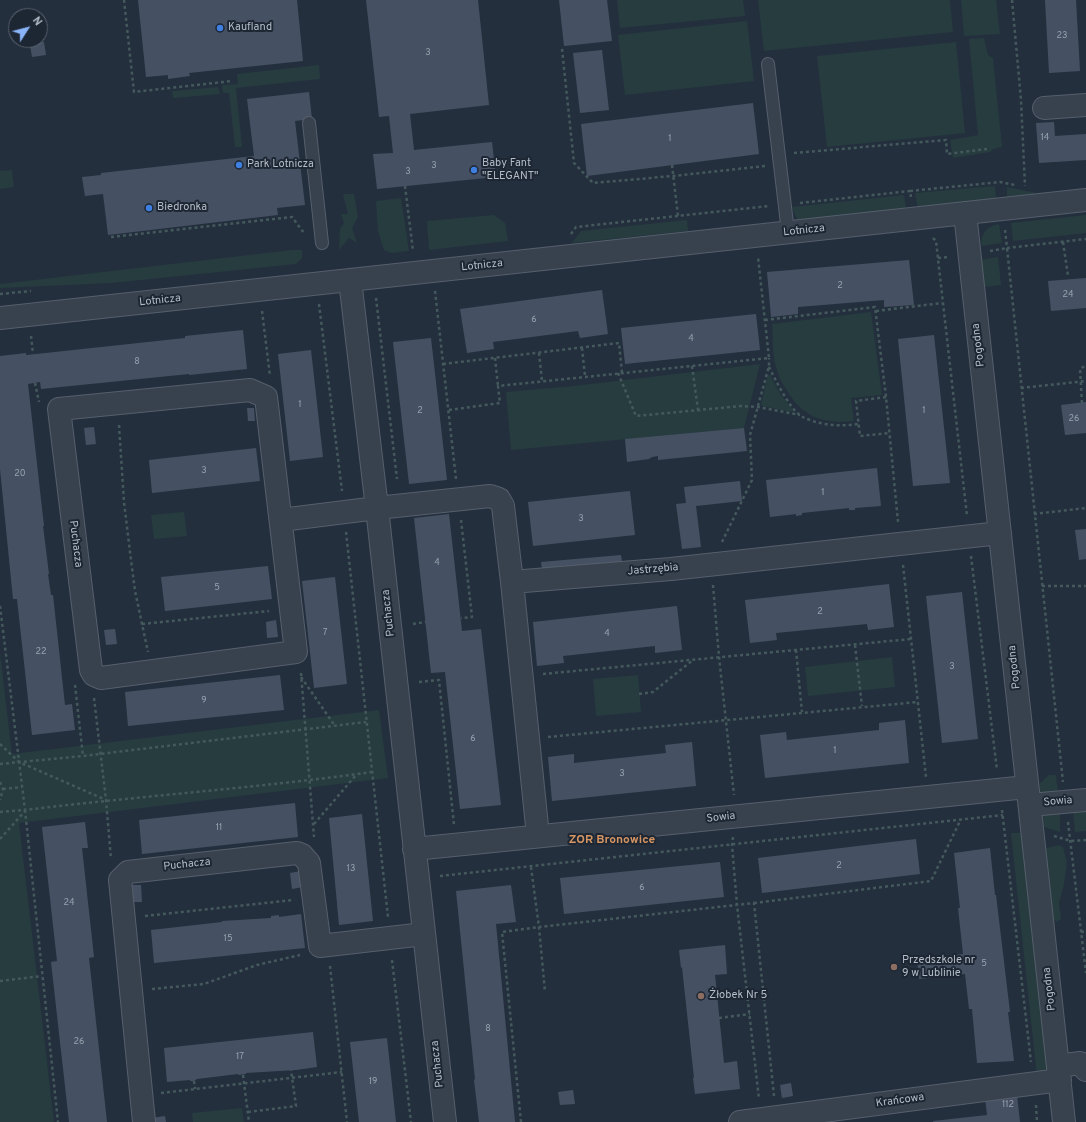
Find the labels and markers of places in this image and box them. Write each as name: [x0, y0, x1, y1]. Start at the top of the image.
place label: Kaufland: [228, 21, 272, 35]
marker: Kaufland: [215, 23, 225, 33]
place label: Baby Fant "ELEGANT": [482, 157, 539, 183]
place label: Park Lotnicza: [247, 158, 314, 172]
marker: Park Lotnicza: [234, 160, 244, 170]
marker: Baby Fant "ELEGANT": [469, 165, 479, 175]
place label: Biedronka: [157, 201, 207, 215]
marker: Biedronka: [144, 203, 154, 213]
place label: Przedszkole nr 9 w Lublinie: [902, 954, 975, 980]
marker: Przedszkole nr 9 w Lublinie: [889, 962, 899, 972]
place label: Żłobek Nr 5: [709, 989, 767, 1003]
marker: Żłobek Nr 5: [696, 991, 706, 1001]

